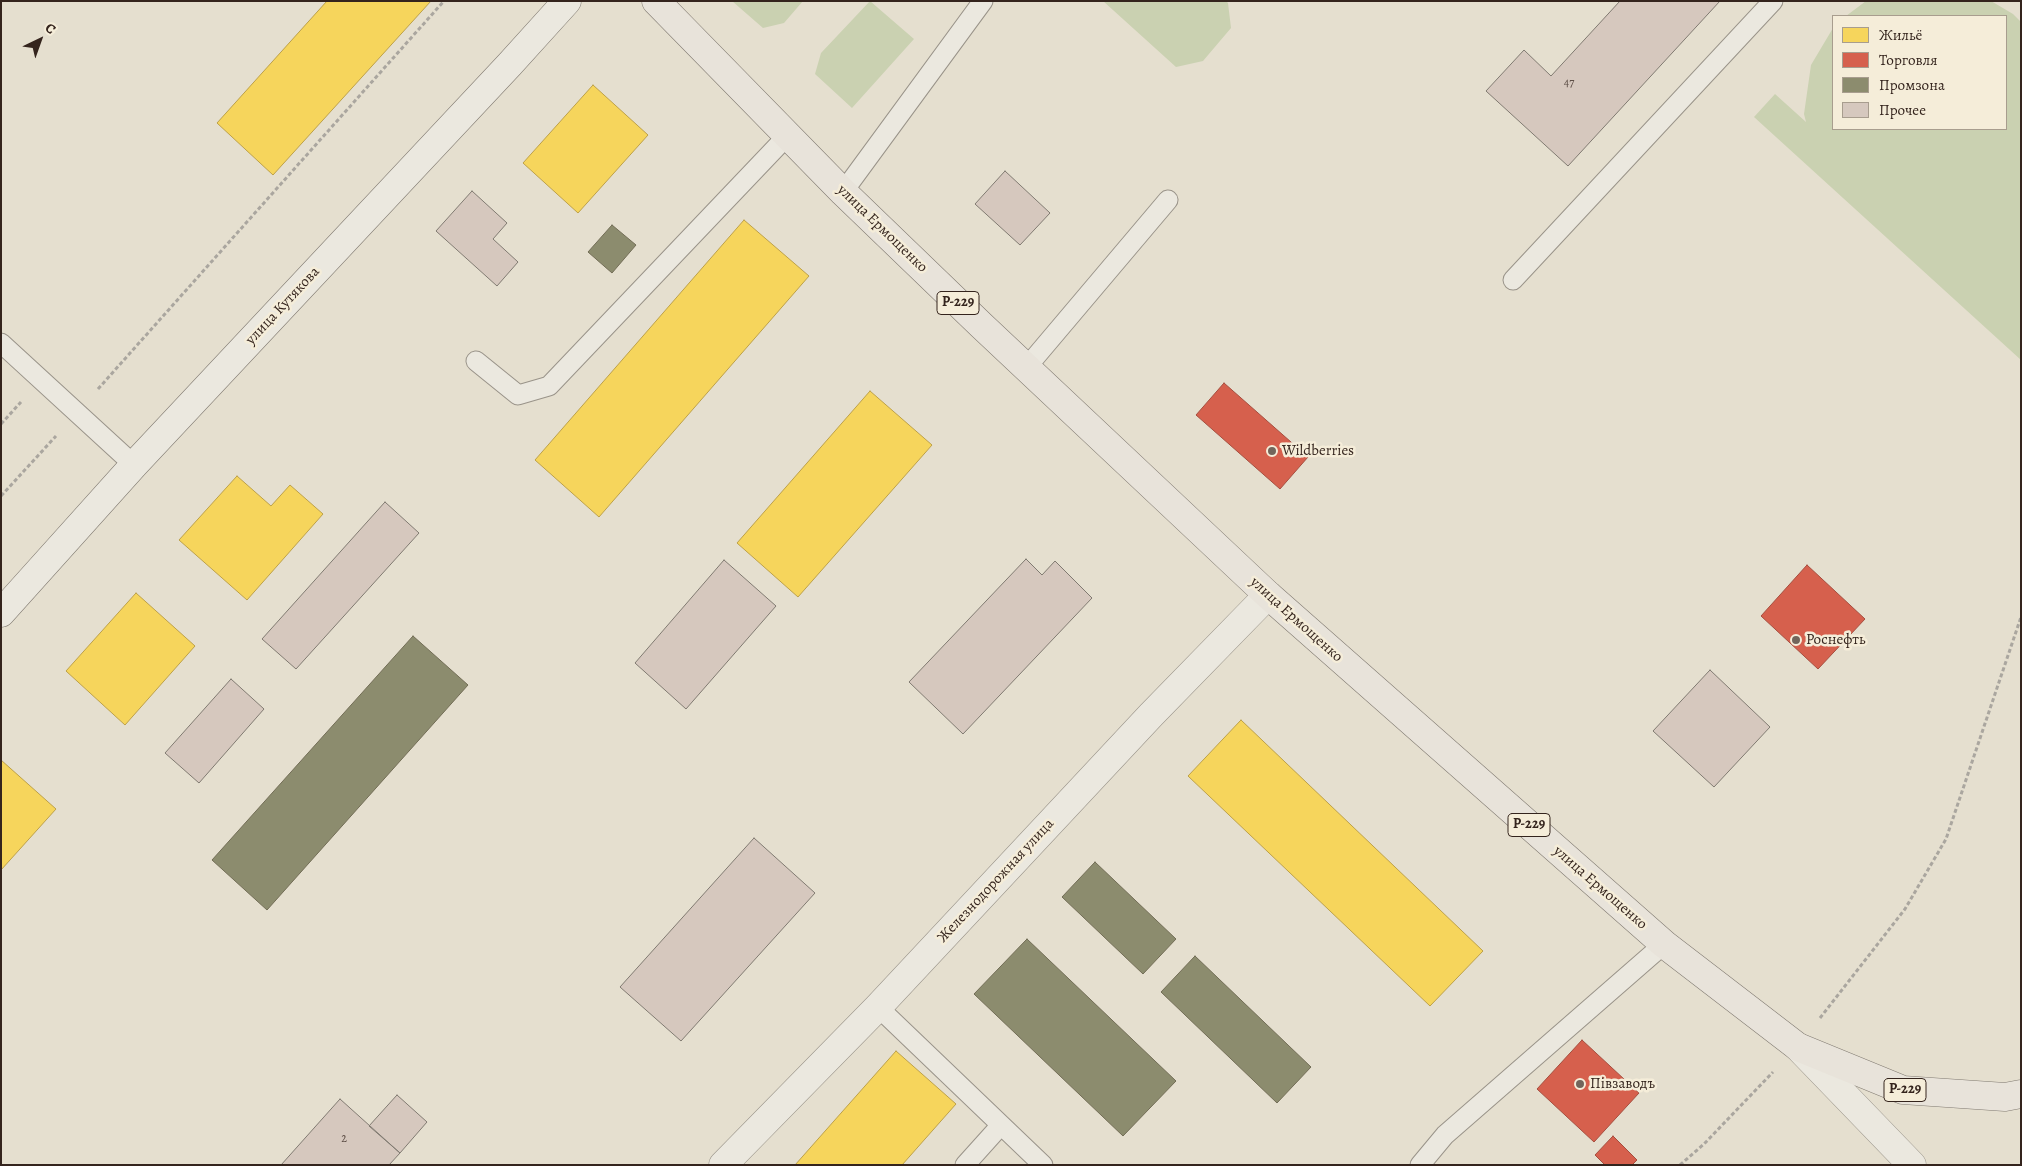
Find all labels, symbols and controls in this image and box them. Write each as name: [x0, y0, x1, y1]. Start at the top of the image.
north arrow: [15, 15, 65, 65]
legend: [1832, 15, 2007, 130]
text: С: [41, 19, 60, 38]
text: Жильё: [1879, 25, 1922, 45]
text: Торговля: [1879, 50, 1937, 70]
text: Промзона: [1879, 75, 1945, 95]
house number: 47: [1564, 76, 1574, 90]
text: Прочее: [1879, 100, 1926, 120]
street label: улица Ермощенко: [833, 181, 931, 277]
street label: улица Кутякова: [242, 263, 324, 349]
road number: Р-229: [937, 292, 979, 314]
place label: Wildberries: [1282, 442, 1354, 460]
marker: Wildberries: [1266, 445, 1278, 457]
street label: улица Ермощенко: [1246, 574, 1346, 666]
place label: Роснефть: [1806, 631, 1866, 649]
marker: Роснефть: [1790, 634, 1802, 646]
road number: Р-229: [1508, 814, 1550, 836]
street label: Железнодорожная улица: [934, 815, 1058, 947]
street label: улица Ермощенко: [1549, 842, 1651, 934]
place label: Пiвзаводъ: [1590, 1075, 1655, 1093]
marker: Пiвзаводъ: [1574, 1078, 1586, 1090]
road number: Р-229: [1884, 1078, 1926, 1102]
house number: 2: [341, 1132, 347, 1146]

